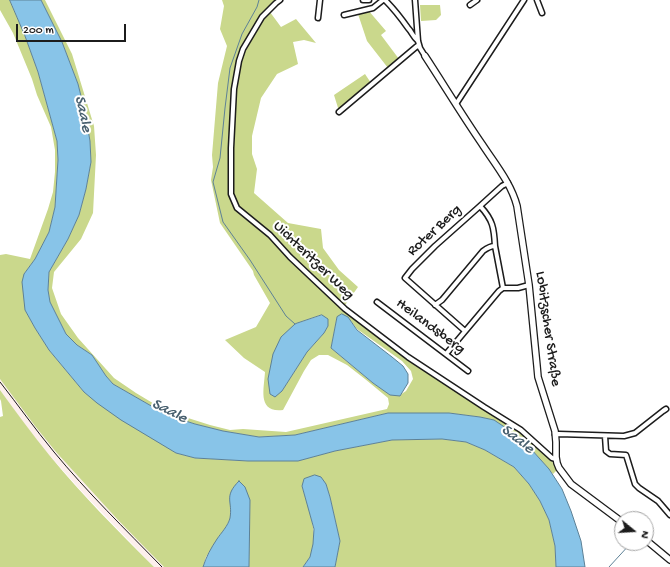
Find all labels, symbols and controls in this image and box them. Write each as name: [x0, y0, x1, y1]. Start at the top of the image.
scale bar: [18, 16, 128, 42]
text: 200 m: [23, 24, 54, 38]
water label: Saale: [69, 94, 95, 134]
street label: Roter Berg: [404, 201, 466, 261]
street label: Uichteritzer Weg: [269, 218, 357, 304]
street label: Lobitzscher Straße: [530, 270, 564, 388]
street label: Heilandsberg: [392, 295, 468, 359]
water label: Saale: [148, 395, 190, 429]
water label: Saale: [497, 421, 537, 459]
north arrow: [614, 511, 654, 551]
text: N: [638, 529, 651, 540]

